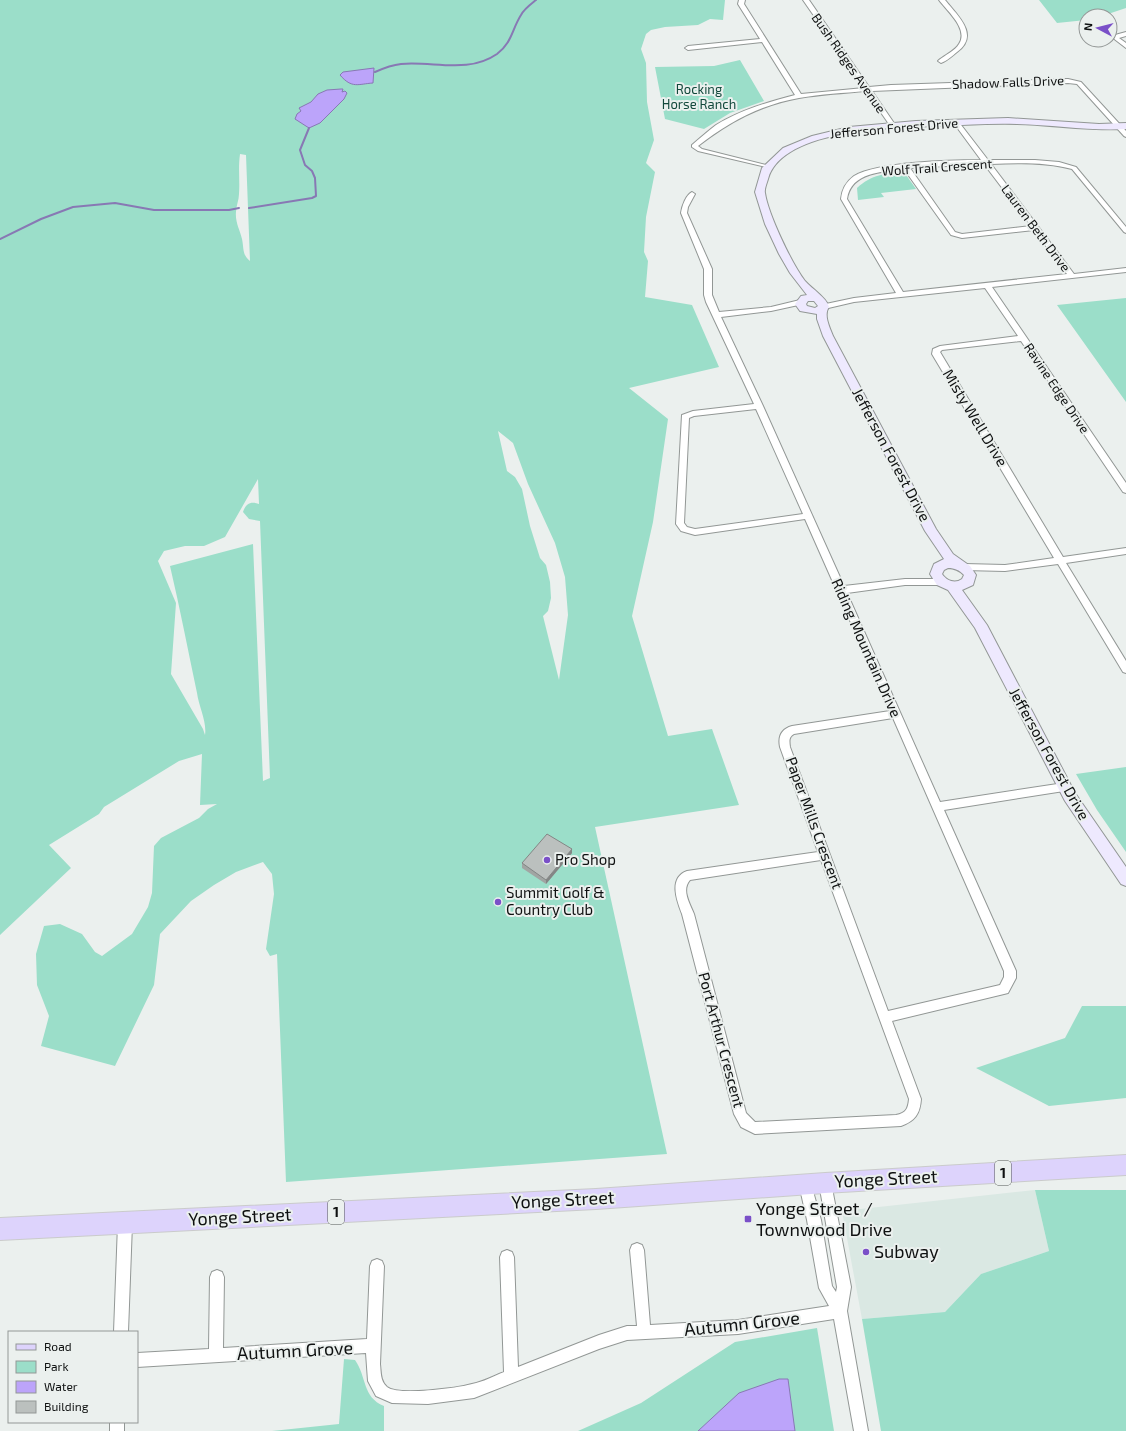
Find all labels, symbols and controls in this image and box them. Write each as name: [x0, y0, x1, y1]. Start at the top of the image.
north arrow: [1078, 8, 1118, 48]
street label: Bush Ridges Avenue: [809, 10, 889, 116]
text: N: [1081, 22, 1095, 31]
street label: Shadow Falls Drive: [952, 72, 1064, 92]
park label: Rocking Horse Ranch: [662, 81, 736, 112]
street label: Jefferson Forest Drive: [829, 114, 959, 142]
street label: Wolf Trail Crescent: [881, 155, 993, 179]
street label: Lauren Beth Drive: [998, 181, 1074, 275]
street label: Ravine Edge Drive: [1021, 340, 1093, 436]
street label: Misty Well Drive: [940, 366, 1012, 469]
street label: Jefferson Forest Drive: [849, 385, 935, 524]
street label: Riding Mountain Drive: [828, 575, 906, 720]
street label: Jefferson Forest Drive: [1006, 684, 1094, 823]
street label: Paper Mills Crescent: [783, 754, 847, 891]
place label: Pro Shop: [555, 850, 616, 868]
marker: Pro Shop: [542, 855, 552, 865]
place label: Summit Golf & Country Club: [506, 883, 605, 918]
marker: Summit Golf & Country Club: [493, 897, 503, 907]
street label: Port Arthur Crescent: [695, 970, 749, 1110]
road number: 1: [995, 1161, 1011, 1185]
street label: Yonge Street: [834, 1164, 938, 1192]
street label: Yonge Street: [511, 1185, 615, 1213]
place label: Yonge Street / Townwood Drive: [756, 1197, 892, 1240]
road number: 1: [328, 1200, 344, 1224]
street label: Yonge Street: [188, 1202, 292, 1230]
marker: Yonge Street / Townwood Drive: [743, 1214, 753, 1224]
place label: Subway: [874, 1240, 939, 1262]
marker: Subway: [861, 1247, 871, 1257]
street label: Autumn Grove: [683, 1306, 801, 1340]
legend: [8, 1331, 138, 1423]
street label: Autumn Grove: [236, 1336, 354, 1364]
text: Road: [44, 1339, 72, 1353]
text: Park: [44, 1359, 69, 1373]
text: Water: [44, 1379, 78, 1393]
text: Building: [44, 1399, 89, 1413]

